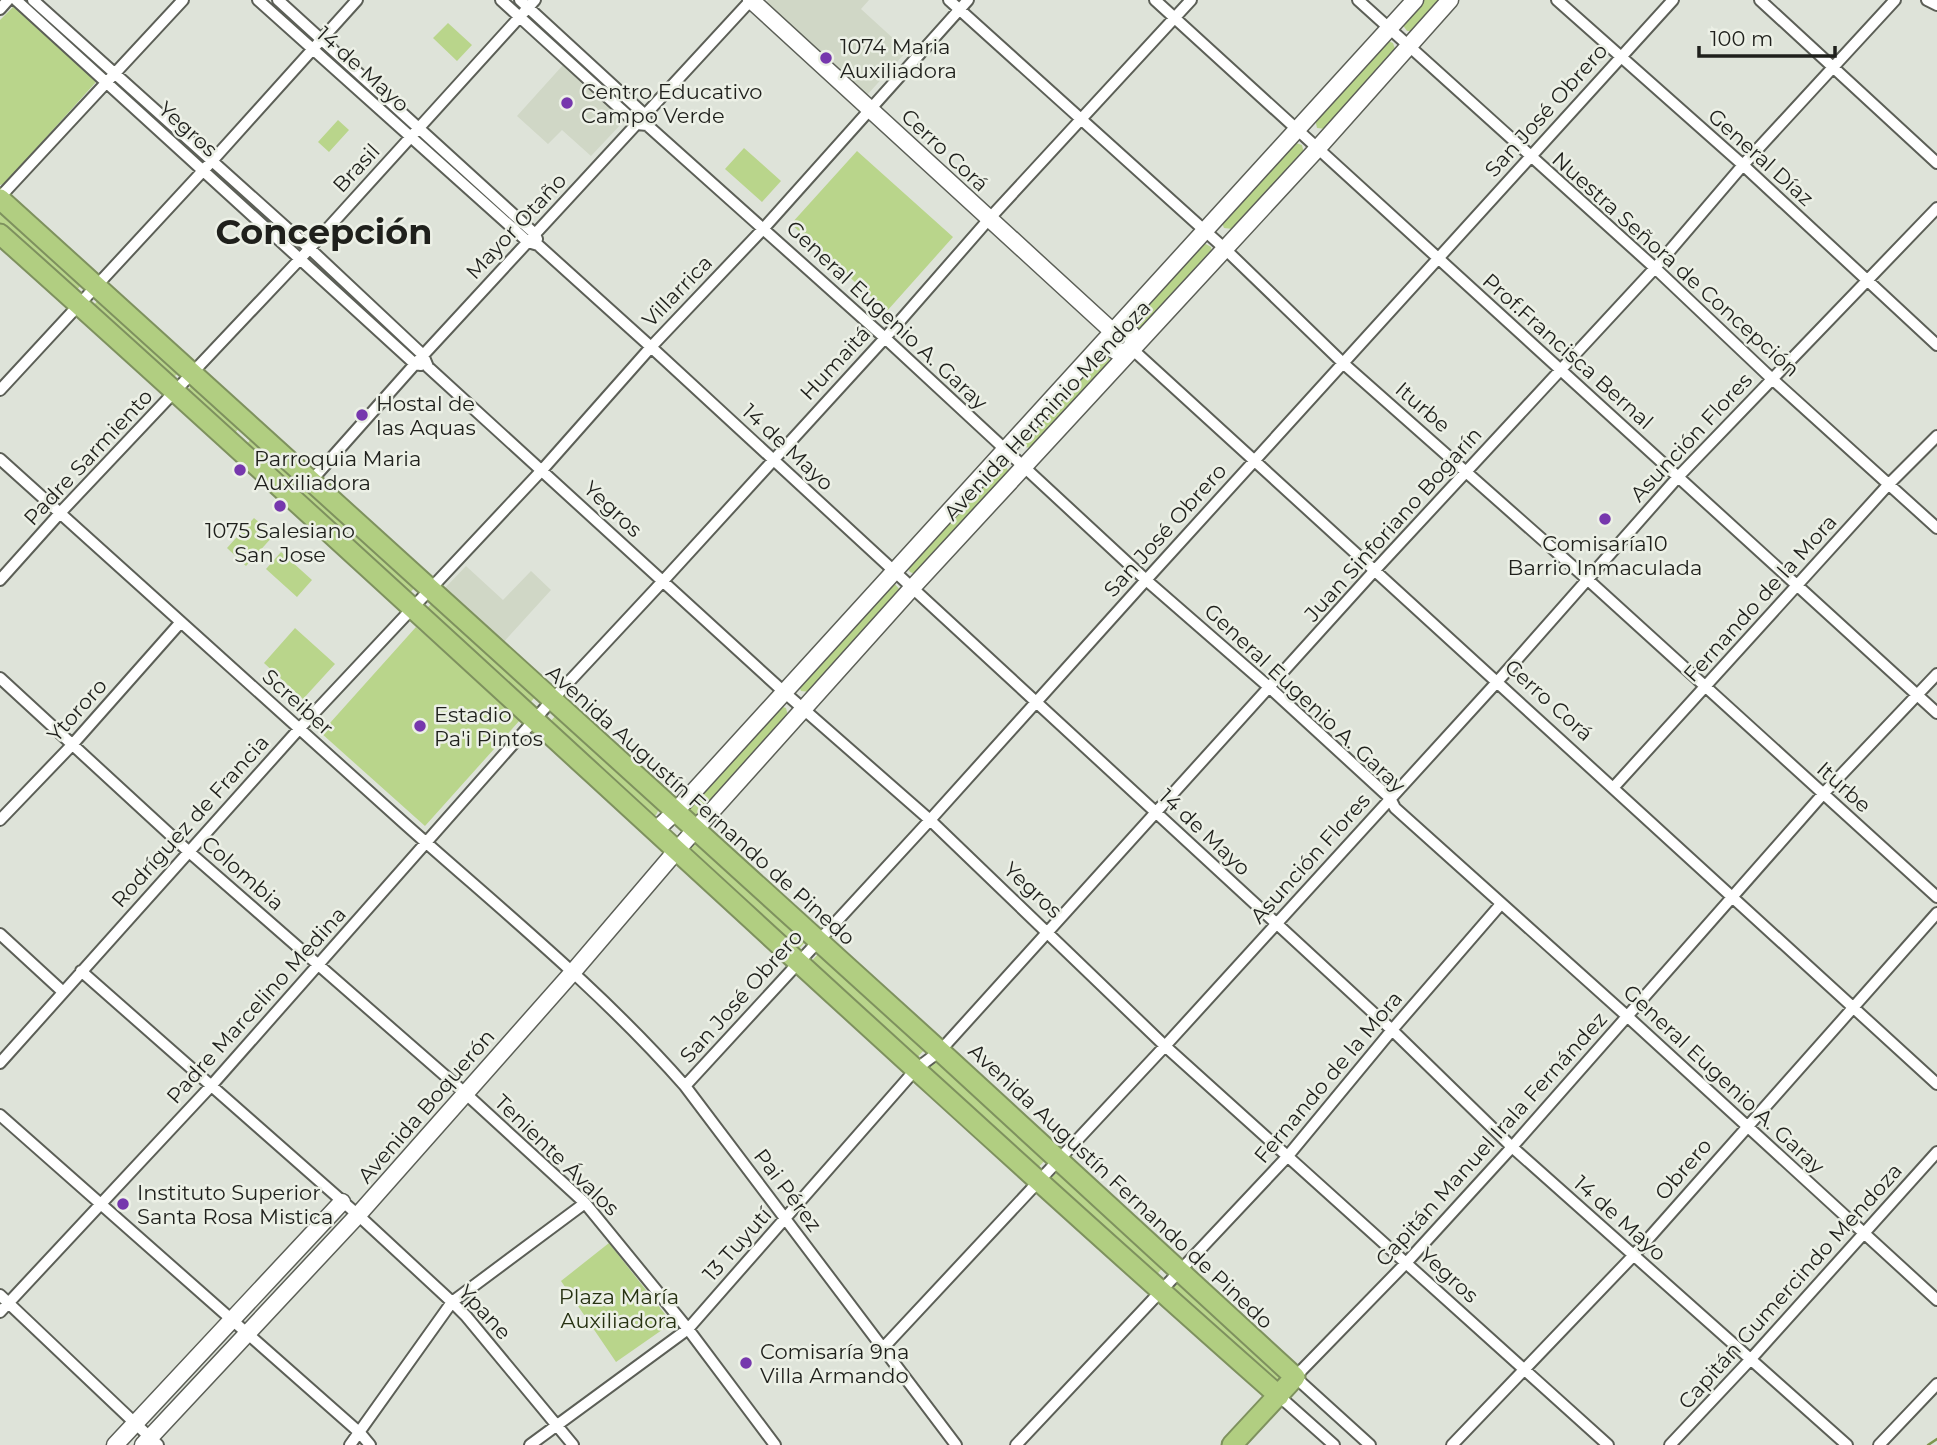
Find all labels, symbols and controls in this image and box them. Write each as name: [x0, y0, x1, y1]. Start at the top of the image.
scale bar: [1699, 14, 1836, 58]
street label: 14 de Mayo: [312, 21, 414, 117]
text: 100 m: [1710, 26, 1773, 51]
place label: 1074 Maria Auxiliadora: [840, 34, 957, 83]
street label: San José Obrero: [1479, 38, 1613, 182]
marker: 1074 Maria Auxiliadora: [818, 50, 834, 66]
place label: Centro Educativo Campo Verde: [581, 79, 763, 128]
marker: Centro Educativo Campo Verde: [559, 95, 575, 111]
street label: Yegros: [153, 96, 223, 162]
street label: Cerro Corá: [896, 103, 994, 197]
street label: General Díaz: [1703, 103, 1819, 211]
street label: Brasil: [327, 139, 385, 197]
street label: Nuestra Señora de Concepción: [1547, 146, 1805, 382]
street label: Mayor Otaño: [461, 168, 571, 284]
district label: Concepción: [216, 210, 432, 253]
street label: General Eugenio A. Garay: [781, 215, 993, 415]
street label: Villarrica: [637, 250, 717, 332]
street label: Prof.Francisca Bernal: [1478, 268, 1658, 434]
street label: Avenida Herminio Mendoza: [938, 295, 1156, 525]
street label: Humaitá: [795, 321, 875, 405]
street label: Asunción Flores: [1625, 367, 1757, 507]
street label: Iturbe: [1391, 377, 1455, 437]
street label: Padre Sarmiento: [18, 384, 158, 530]
place label: Hostal de las Aquas: [376, 391, 476, 440]
street label: 14 de Mayo: [737, 398, 839, 496]
marker: Hostal de las Aquas: [354, 407, 370, 423]
street label: Juan Sinforiano Bogarín: [1299, 422, 1487, 627]
place label: Parroquia Maria Auxiliadora: [254, 446, 421, 495]
street label: San José Obrero: [1098, 458, 1232, 602]
marker: Parroquia Maria Auxiliadora: [232, 462, 248, 478]
street label: Yegros: [579, 476, 647, 542]
marker: 1075 Salesiano San Jose: [272, 498, 288, 514]
street label: Fernando de la Mora: [1678, 509, 1842, 687]
marker: Comisaría10 Barrio Inmaculada: [1597, 511, 1613, 527]
place label: 1075 Salesiano San Jose: [205, 518, 355, 567]
place label: Comisaría10 Barrio Inmaculada: [1508, 531, 1702, 580]
street label: General Eugenio A. Garay: [1199, 598, 1411, 798]
street label: Cerro Corá: [1500, 654, 1598, 746]
street label: Avenida Augustín Fernando de Pinedo: [541, 660, 861, 950]
street label: Screiber: [257, 664, 339, 740]
street label: Ytororo: [42, 673, 112, 747]
place label: Estadio Pa'i Pintos: [434, 702, 543, 751]
marker: Estadio Pa'i Pintos: [412, 718, 428, 734]
street label: Rodríguez de Francia: [106, 730, 274, 912]
street label: Iturbe: [1812, 756, 1876, 818]
street label: 14 de Mayo: [1154, 783, 1256, 881]
street label: Asunción Flores: [1245, 788, 1375, 928]
street label: Colombia: [197, 830, 289, 916]
street label: Yegros: [999, 857, 1067, 923]
street label: Padre Marcelino Medina: [161, 902, 351, 1108]
street label: San José Obrero: [674, 924, 808, 1068]
street label: General Eugenio A. Garay: [1618, 979, 1830, 1179]
street label: Fernando de la Mora: [1249, 986, 1407, 1168]
street label: Capitán Manuel Irala Fernández: [1370, 1007, 1612, 1271]
street label: Avenida Boquerón: [352, 1024, 500, 1188]
street label: Avenida Augustín Fernando de Pinedo: [964, 1038, 1278, 1334]
street label: Teniente Ávalos: [489, 1089, 625, 1221]
street label: Obrero: [1649, 1133, 1717, 1205]
street label: Pai Pérez: [749, 1144, 827, 1236]
street label: Capitán Gumercindo Mendoza: [1673, 1158, 1907, 1414]
street label: 14 de Mayo: [1569, 1170, 1671, 1266]
place label: Instituto Superior Santa Rosa Mistica: [137, 1180, 333, 1229]
marker: Instituto Superior Santa Rosa Mistica: [115, 1196, 131, 1212]
street label: 13 Tuyutí: [697, 1201, 777, 1286]
street label: Yegros: [1414, 1242, 1484, 1308]
street label: Ypane: [453, 1279, 517, 1345]
park label: Plaza María Auxiliadora: [559, 1284, 679, 1333]
place label: Comisaría 9na Villa Armando: [760, 1339, 909, 1388]
marker: Comisaría 9na Villa Armando: [738, 1355, 754, 1371]

